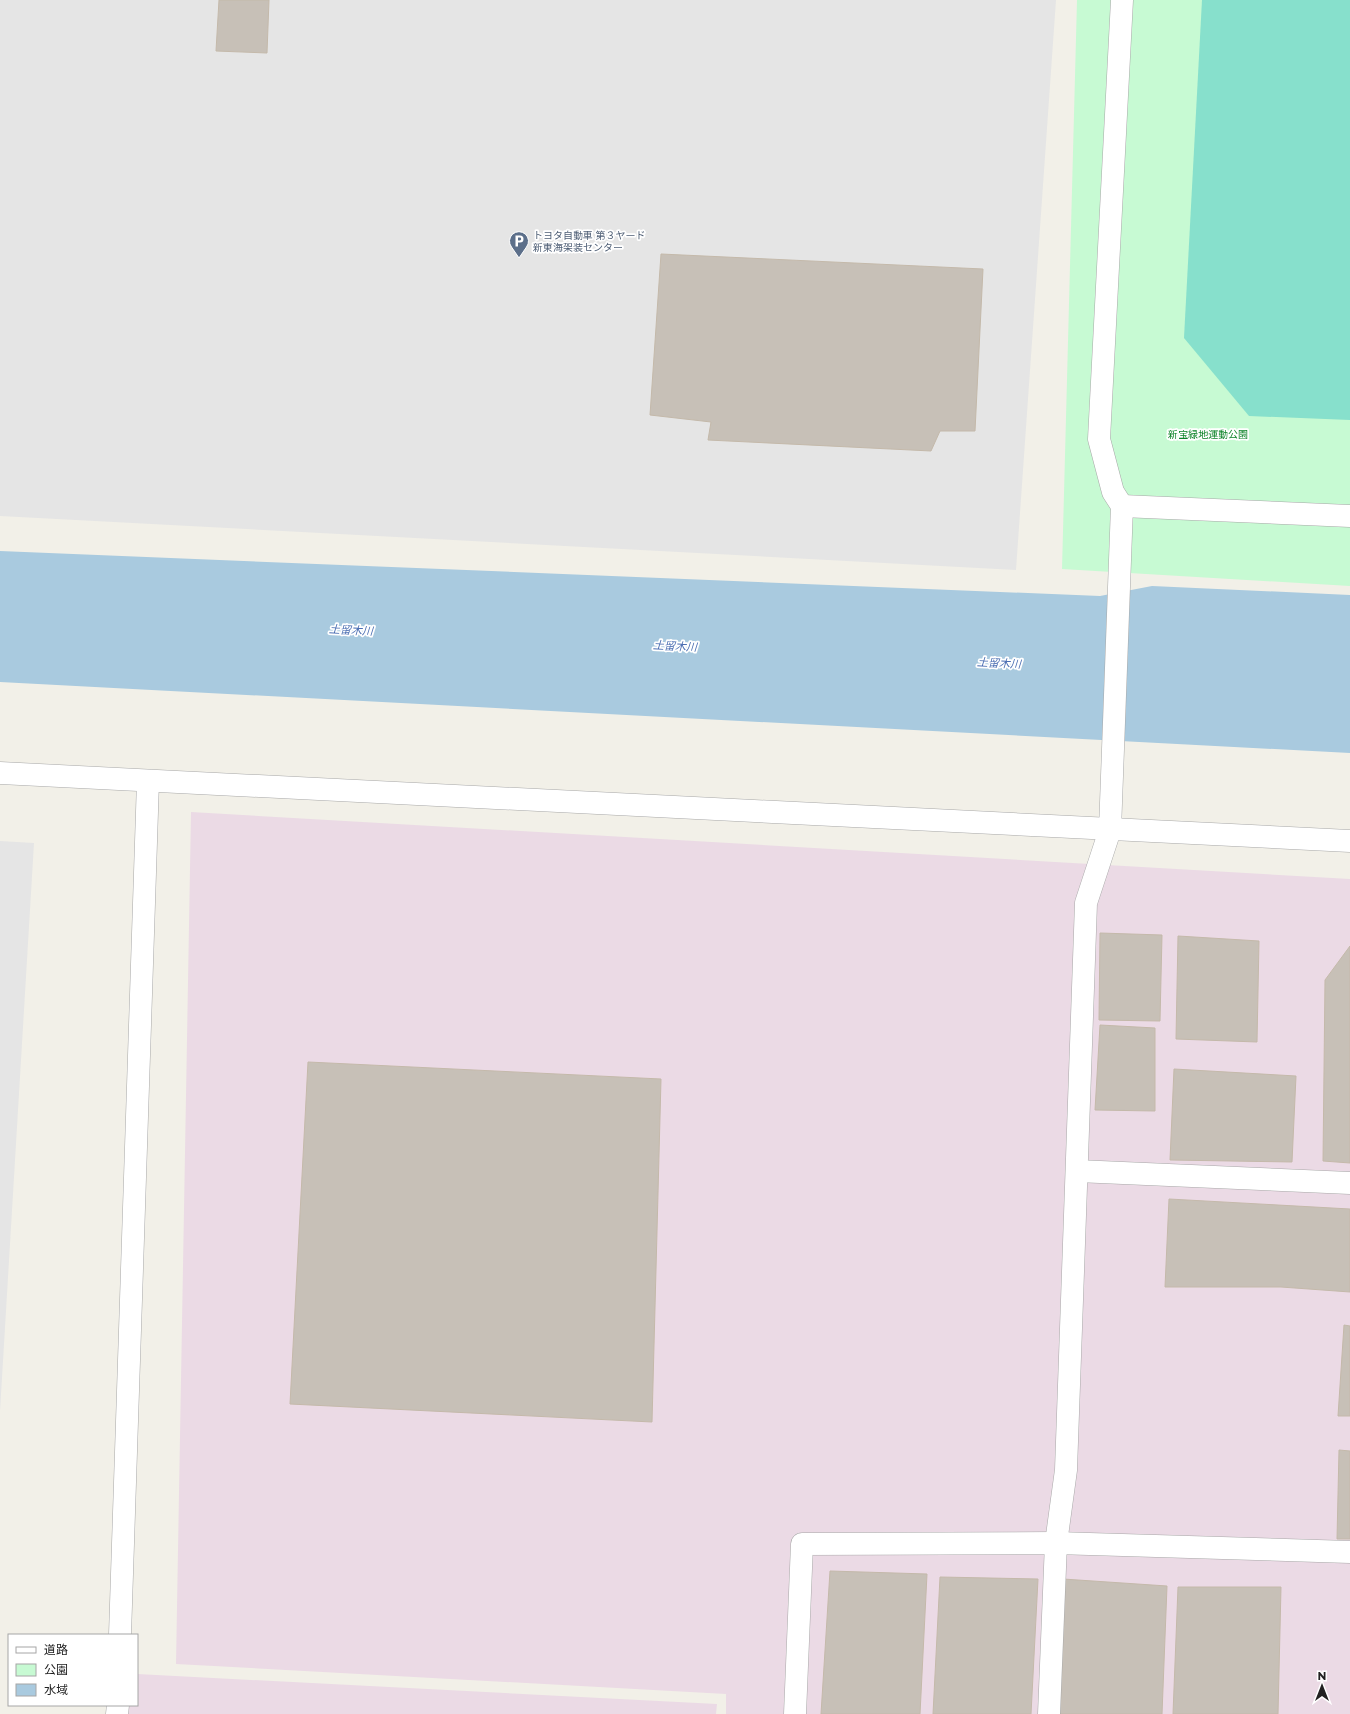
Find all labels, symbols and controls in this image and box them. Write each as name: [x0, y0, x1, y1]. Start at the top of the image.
place label: トヨタ自動車 第３ヤード 新東海架装センター: [533, 229, 646, 254]
parking icon: トヨタ自動車 第３ヤード 新東海架装センター: [508, 230, 530, 258]
park label: 新宝緑地運動公園: [1168, 428, 1248, 441]
water label: 土留木川: [329, 622, 374, 638]
water label: 土留木川: [653, 638, 698, 654]
water label: 土留木川: [977, 655, 1022, 671]
legend: [8, 1634, 138, 1706]
text: 道路: [44, 1642, 68, 1657]
text: 公園: [44, 1662, 68, 1677]
north arrow: [1302, 1666, 1342, 1706]
text: N: [1318, 1669, 1326, 1683]
text: 水域: [44, 1682, 68, 1697]

